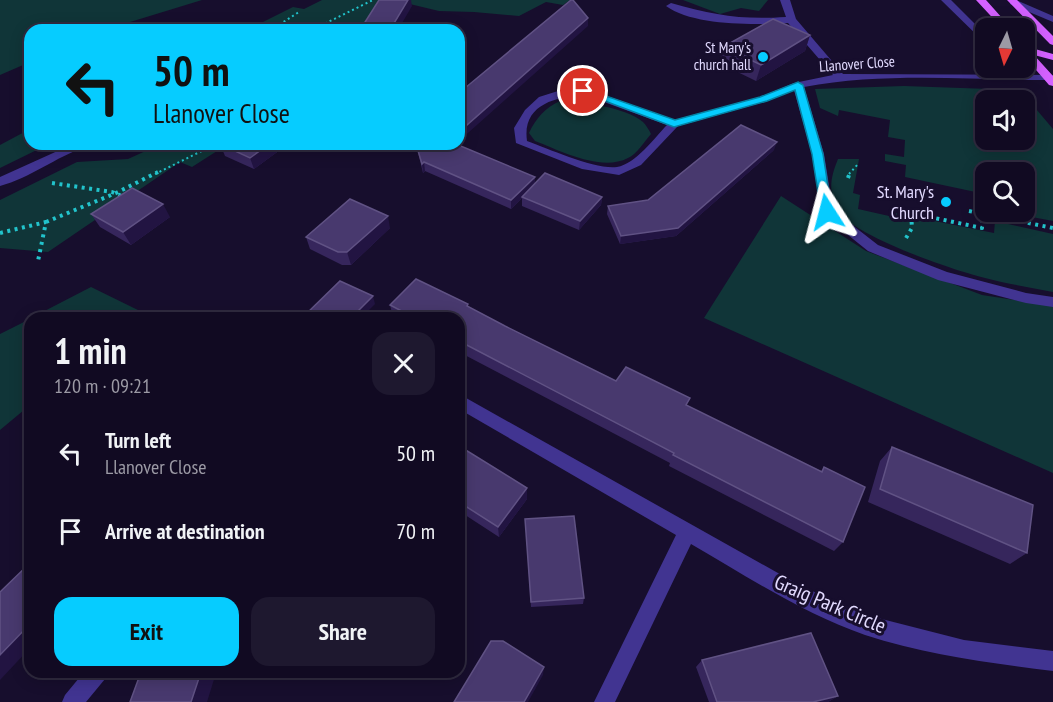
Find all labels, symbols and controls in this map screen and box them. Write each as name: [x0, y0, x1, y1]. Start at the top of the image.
north arrow: [975, 18, 1035, 78]
map controls: [975, 18, 1035, 222]
place label: St Mary's church hall: [694, 38, 751, 74]
text: 50 m: [153, 43, 230, 98]
icon: left: [54, 48, 132, 126]
marker: St Mary's church hall: [756, 50, 770, 64]
street label: Llanover Close: [818, 51, 896, 76]
pin: [557, 65, 608, 116]
icon: arrive: [566, 74, 599, 107]
button: sound: [975, 90, 1035, 150]
text: Llanover Close: [153, 96, 290, 130]
button: search: [975, 162, 1035, 222]
position arrow: [795, 180, 859, 244]
place label: St. Mary's Church: [877, 180, 934, 224]
marker: St. Mary's Church: [939, 195, 953, 209]
text: 1 min: [54, 327, 127, 374]
button: close: [372, 332, 435, 395]
text: 120 m · 09:21: [54, 373, 151, 399]
text: Turn left: [105, 426, 171, 454]
icon: left: [54, 437, 87, 470]
text: 50 m: [396, 439, 435, 467]
text: Llanover Close: [105, 454, 206, 480]
icon: arrive: [54, 515, 87, 548]
text: Arrive at destination: [105, 517, 265, 545]
text: 70 m: [396, 517, 435, 545]
street label: Graig Park Circle: [770, 568, 890, 639]
button: Exit: [54, 597, 239, 666]
button: Share: [251, 597, 435, 666]

